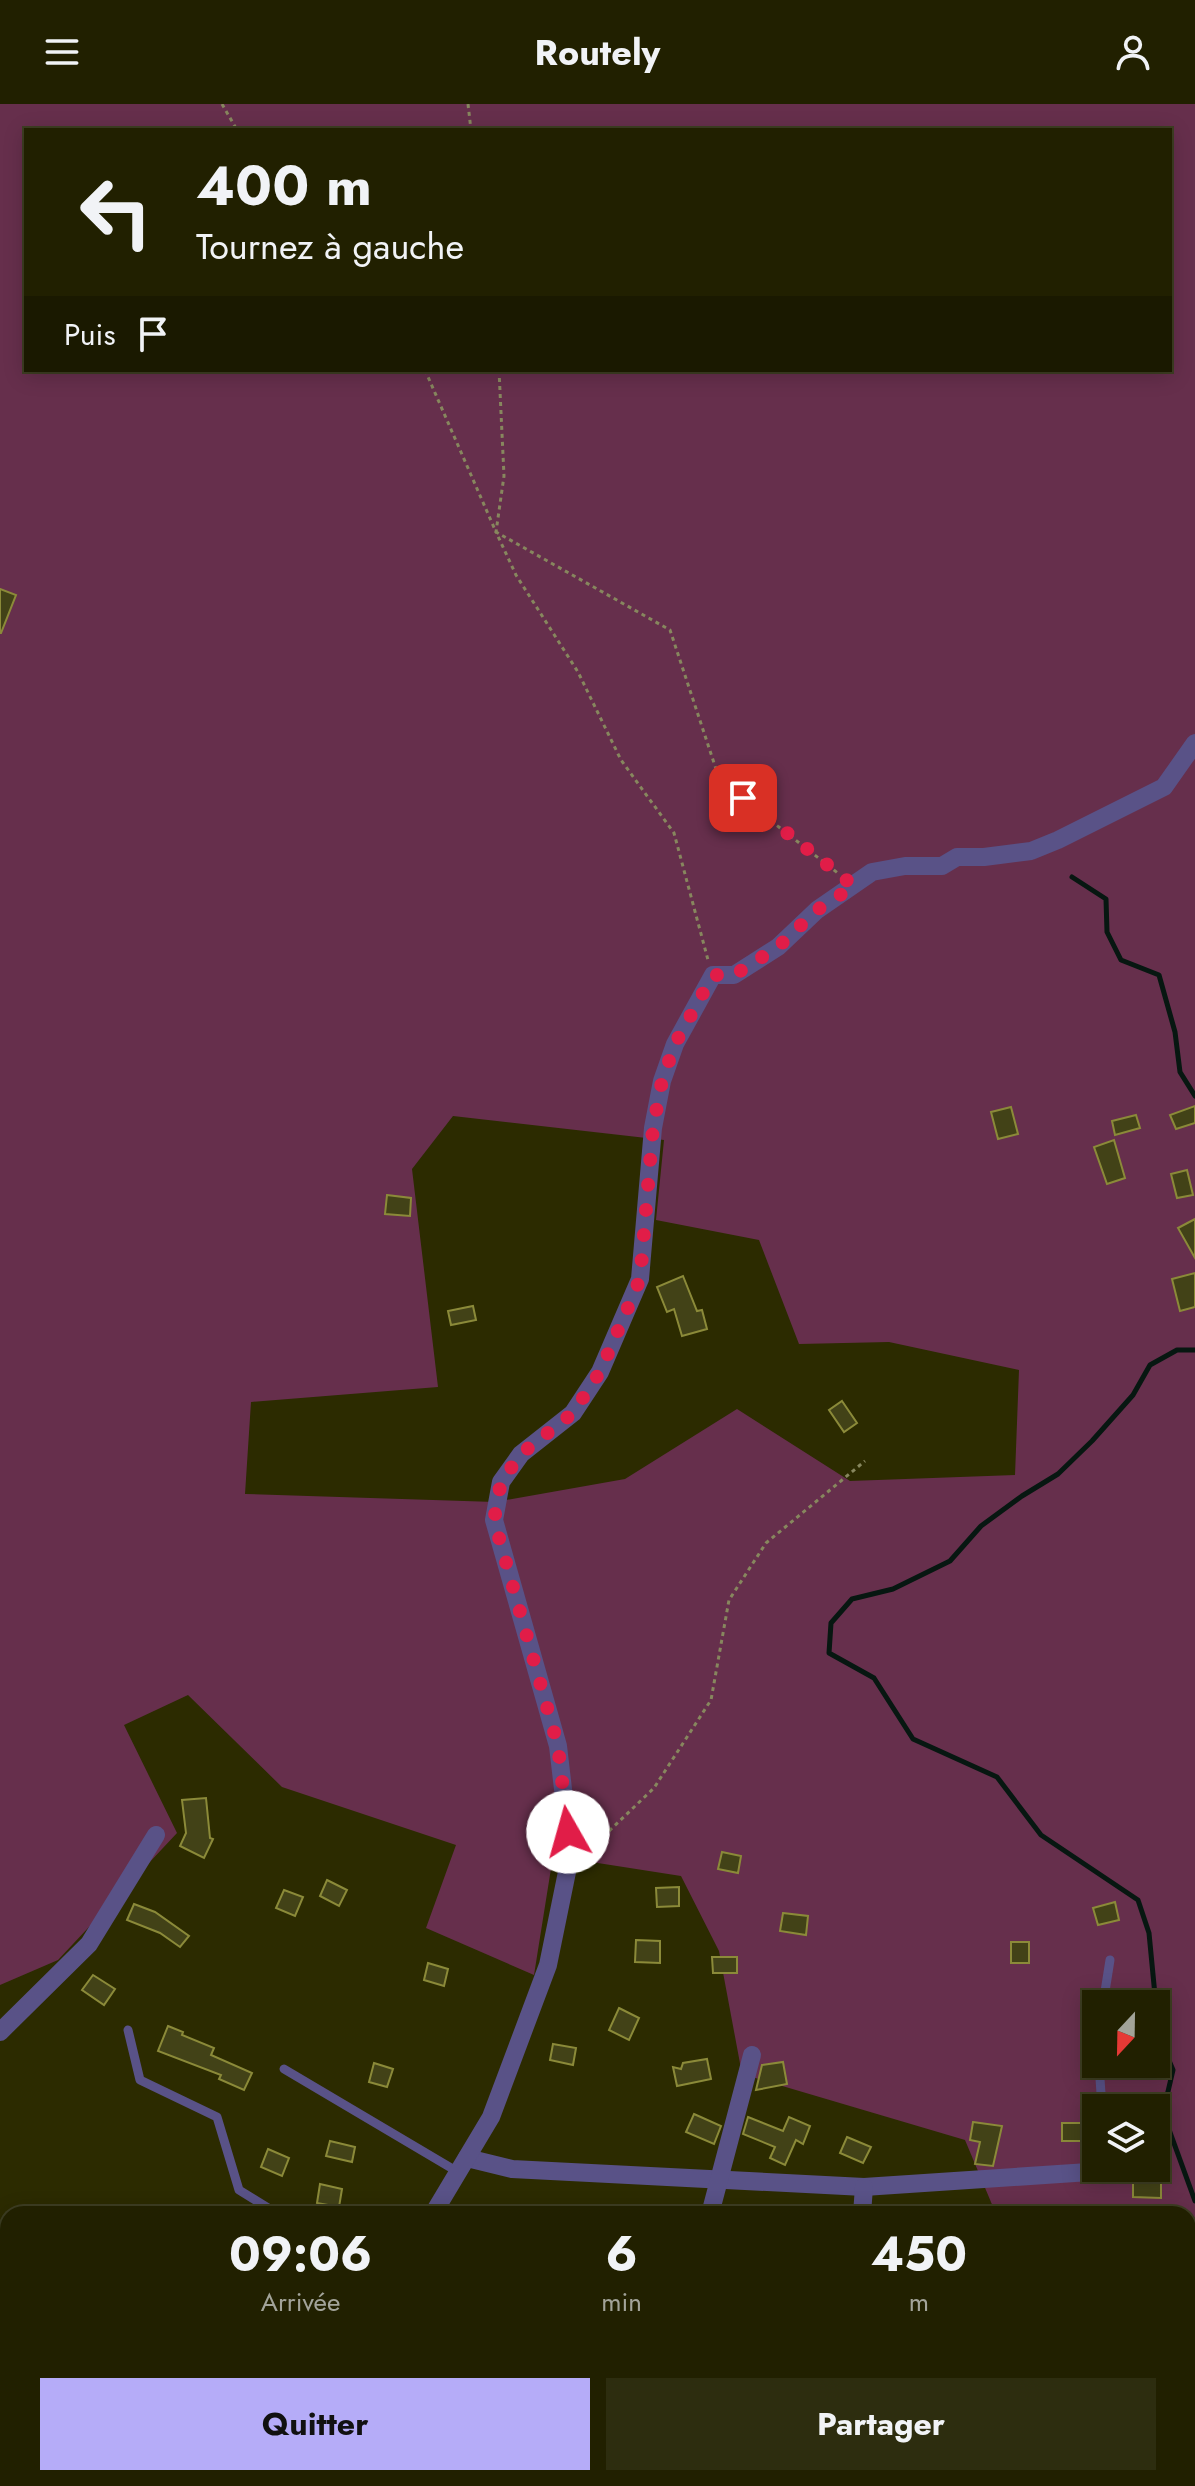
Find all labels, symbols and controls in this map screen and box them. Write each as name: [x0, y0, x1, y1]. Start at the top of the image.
text: Routely: [535, 26, 660, 78]
icon: menu: [40, 30, 84, 74]
icon: person: [1111, 30, 1155, 74]
text: 400 m: [196, 145, 372, 226]
icon: left: [64, 160, 168, 264]
text: Tournez à gauche: [196, 220, 464, 272]
icon: arrive: [131, 312, 175, 356]
text: Puis: [64, 313, 115, 356]
pin: [709, 764, 777, 832]
icon: arrive: [721, 776, 765, 820]
position arrow: [526, 1790, 610, 1874]
north arrow: [1082, 1990, 1170, 2078]
map controls: [1082, 1990, 1170, 2182]
button: layers: [1082, 2094, 1170, 2182]
text: 09:06: [229, 2220, 372, 2289]
text: 6: [605, 2220, 638, 2289]
text: 450: [871, 2220, 967, 2289]
text: Arrivée: [261, 2283, 340, 2321]
text: min: [601, 2283, 642, 2321]
text: m: [909, 2283, 929, 2321]
button: Quitter: [40, 2378, 590, 2470]
button: Partager: [606, 2378, 1156, 2470]

